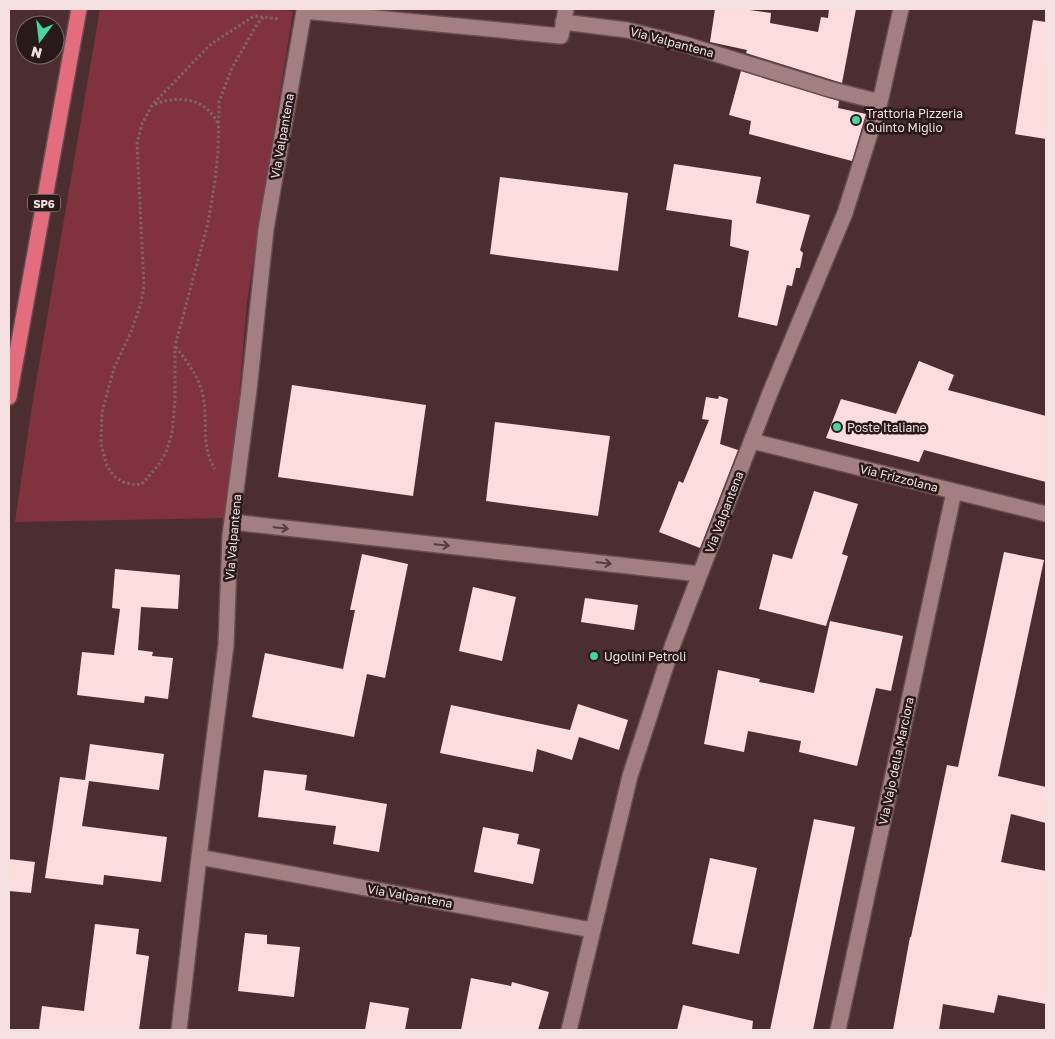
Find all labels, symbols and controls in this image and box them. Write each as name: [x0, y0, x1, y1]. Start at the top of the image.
north arrow: [15, 15, 65, 65]
street label: Via Valpantena: [628, 24, 716, 60]
text: N: [29, 43, 44, 63]
street label: Via Valpantena: [267, 92, 297, 180]
place label: Trattoria Pizzeria Quinto Miglio: [866, 106, 963, 135]
marker: Trattoria Pizzeria Quinto Miglio: [850, 114, 862, 126]
road number: SP6: [28, 194, 60, 212]
place label: Poste Italiane: [847, 420, 927, 435]
marker: Poste Italiane: [831, 421, 843, 433]
street label: Via Frizzolana: [858, 461, 940, 495]
street label: Via Valpantena: [702, 469, 746, 555]
street label: Via Valpantena: [222, 493, 244, 581]
one-way arrow: [272, 523, 288, 533]
one-way arrow: [434, 540, 450, 550]
one-way arrow: [595, 558, 611, 568]
place label: Ugolini Petroli: [604, 649, 686, 664]
marker: Ugolini Petroli: [588, 650, 600, 662]
street label: Via Vajo della Marciora: [875, 696, 917, 826]
street label: Via Valpantena: [366, 881, 454, 911]

